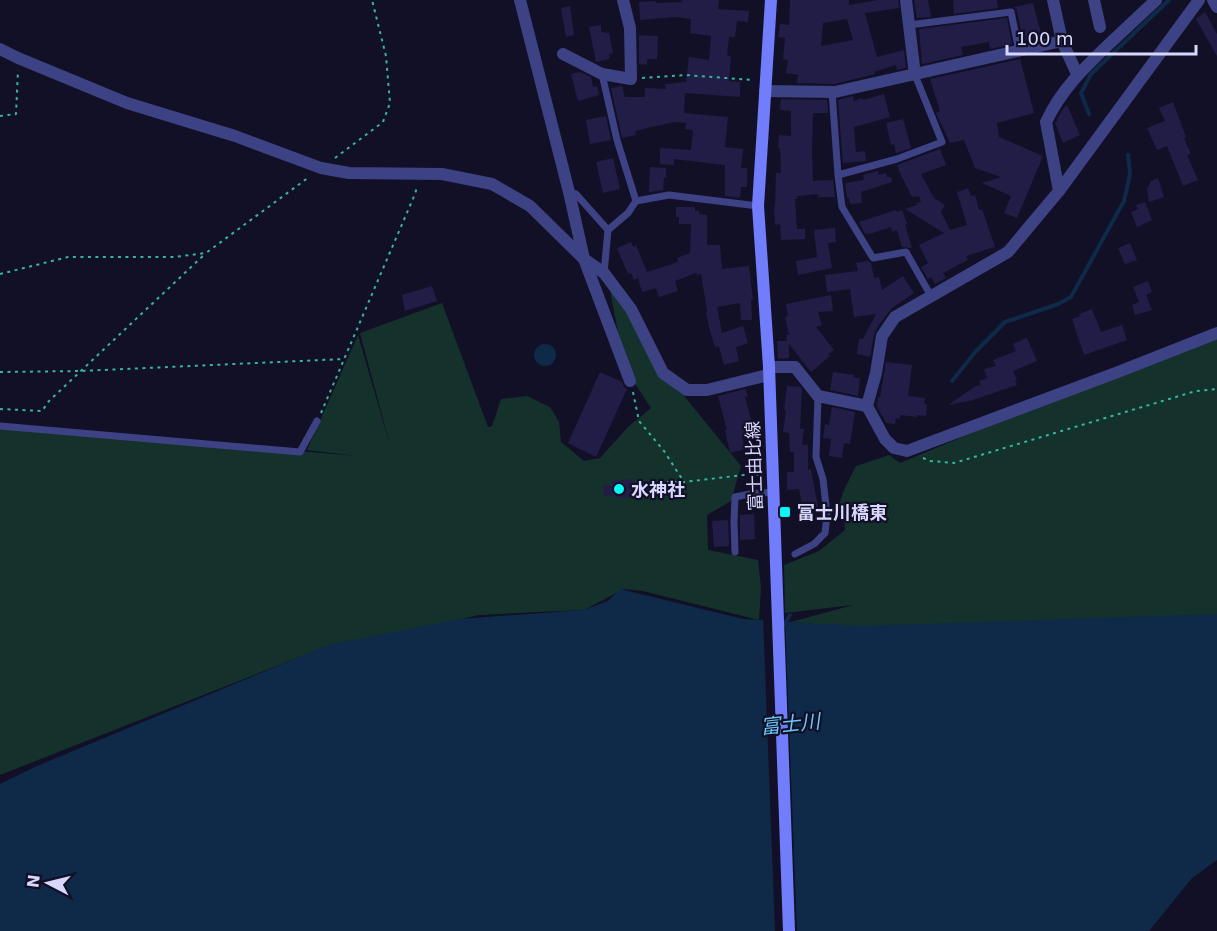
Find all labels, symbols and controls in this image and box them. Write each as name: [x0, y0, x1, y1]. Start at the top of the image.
scale bar: [1007, 18, 1196, 56]
text: 100 m: [1016, 28, 1074, 49]
street label: 富士由比線: [742, 421, 766, 511]
place label: 水神社: [631, 479, 685, 500]
marker: 水神社: [612, 482, 626, 496]
place label: 富士川橋東: [797, 502, 887, 523]
marker: 富士川橋東: [778, 505, 792, 519]
water label: 富士川: [759, 709, 823, 739]
north arrow: [18, 853, 78, 913]
text: N: [23, 873, 44, 889]

